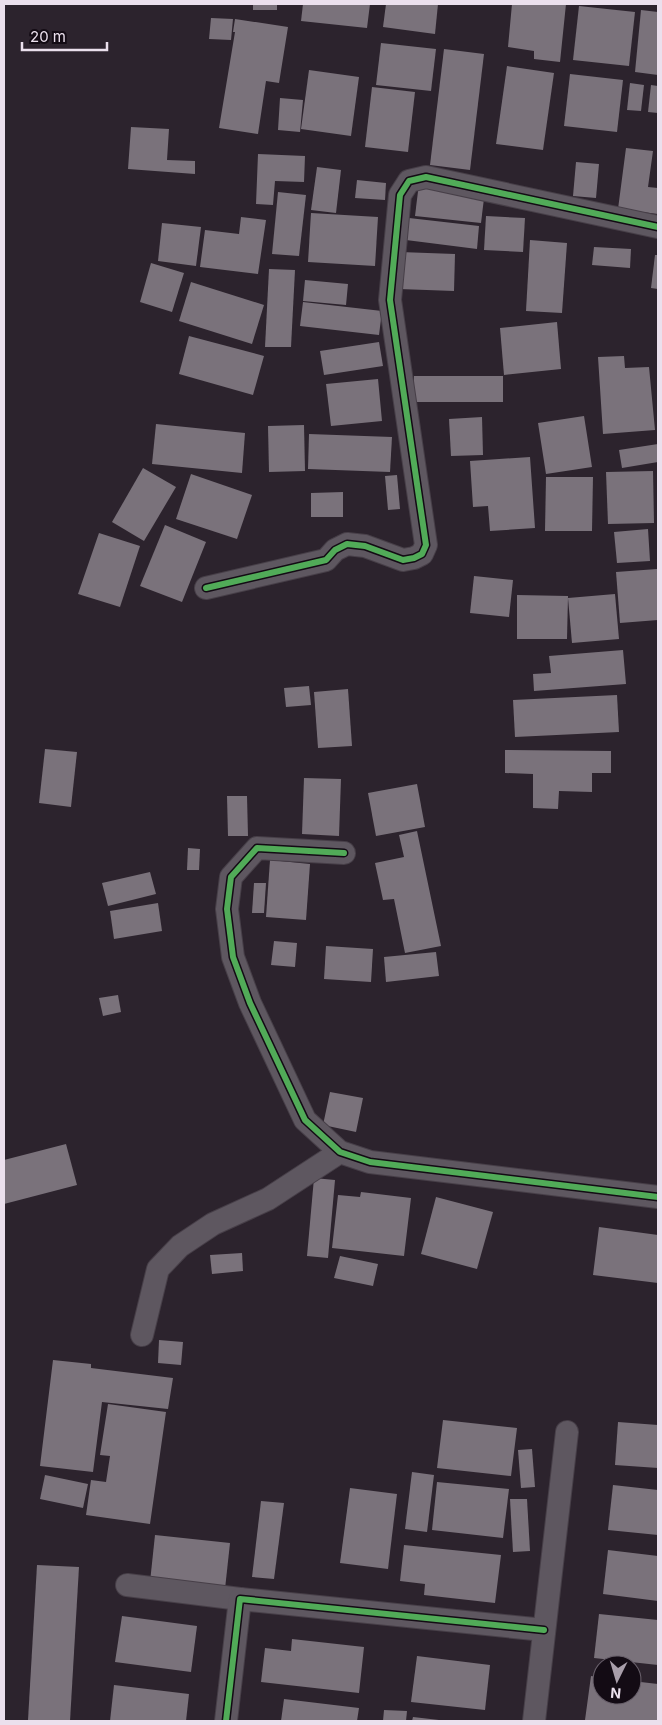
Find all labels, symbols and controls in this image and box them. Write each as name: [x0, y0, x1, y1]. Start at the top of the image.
scale bar: [22, 20, 108, 52]
text: 20 m: [30, 27, 66, 46]
north arrow: [592, 1655, 642, 1705]
text: N: [610, 1685, 622, 1702]

